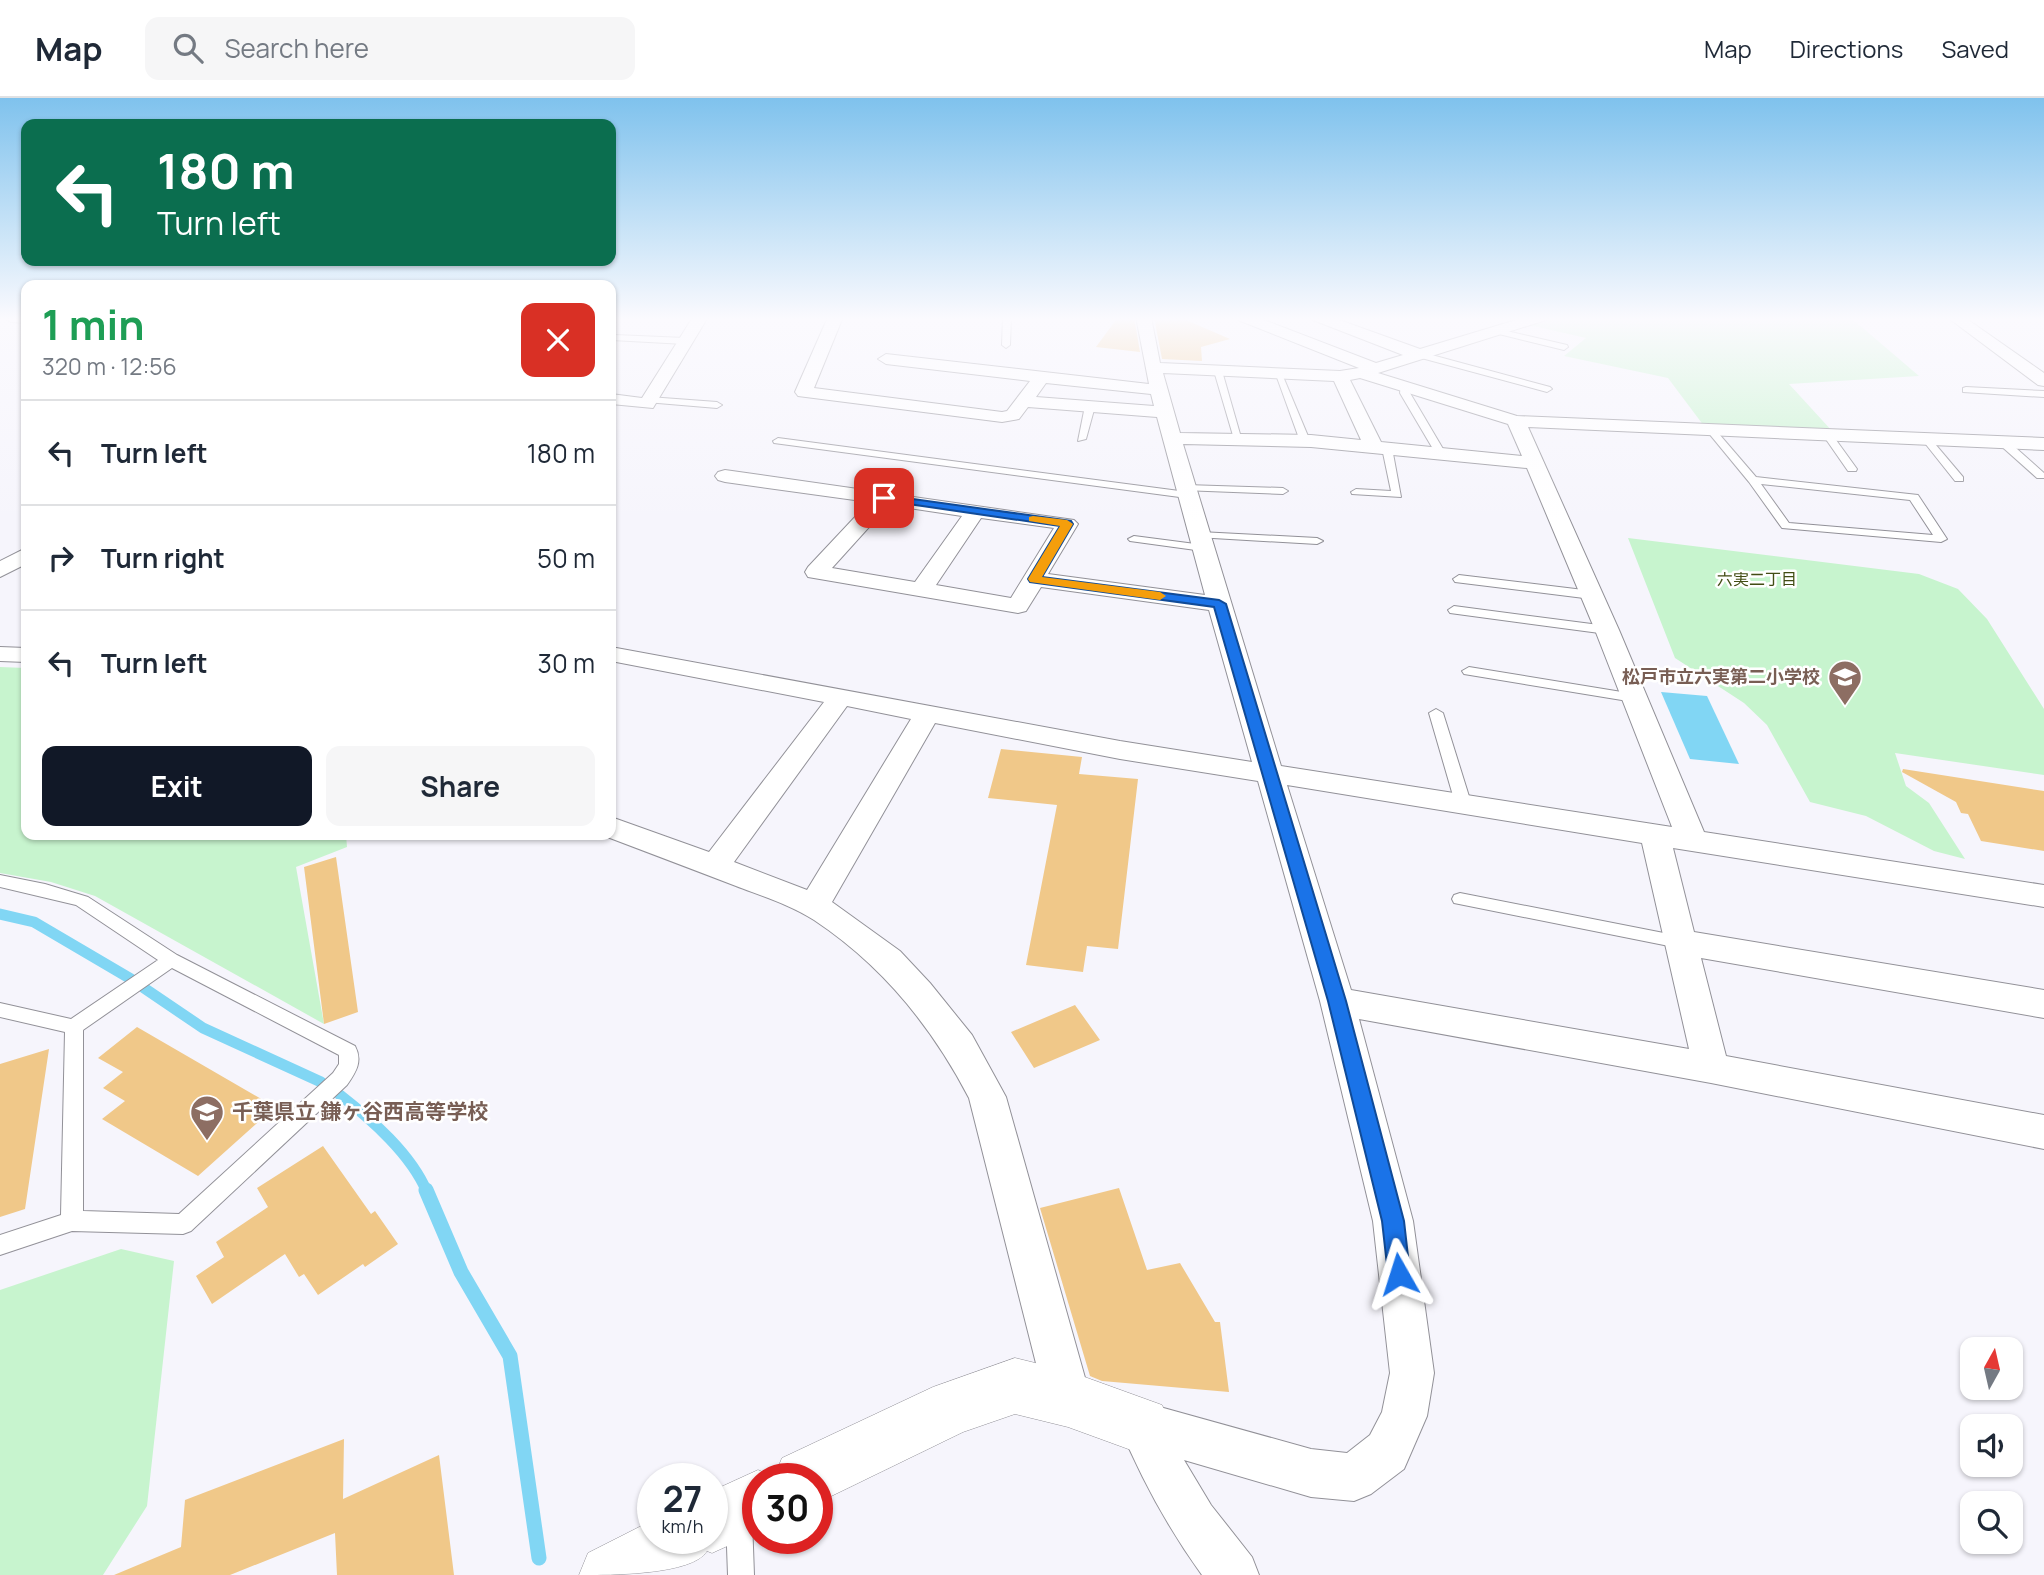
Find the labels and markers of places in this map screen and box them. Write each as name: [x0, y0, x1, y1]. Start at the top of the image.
pin: [854, 468, 914, 528]
school or university icon: 松戸市立六実第二小学校: [1826, 658, 1864, 707]
place label: 松戸市立六実第二小学校: [1622, 664, 1820, 688]
school or university icon: 千葉県立 鎌ヶ谷西高等学校: [188, 1093, 226, 1142]
place label: 千葉県立 鎌ヶ谷西高等学校: [232, 1097, 488, 1125]

